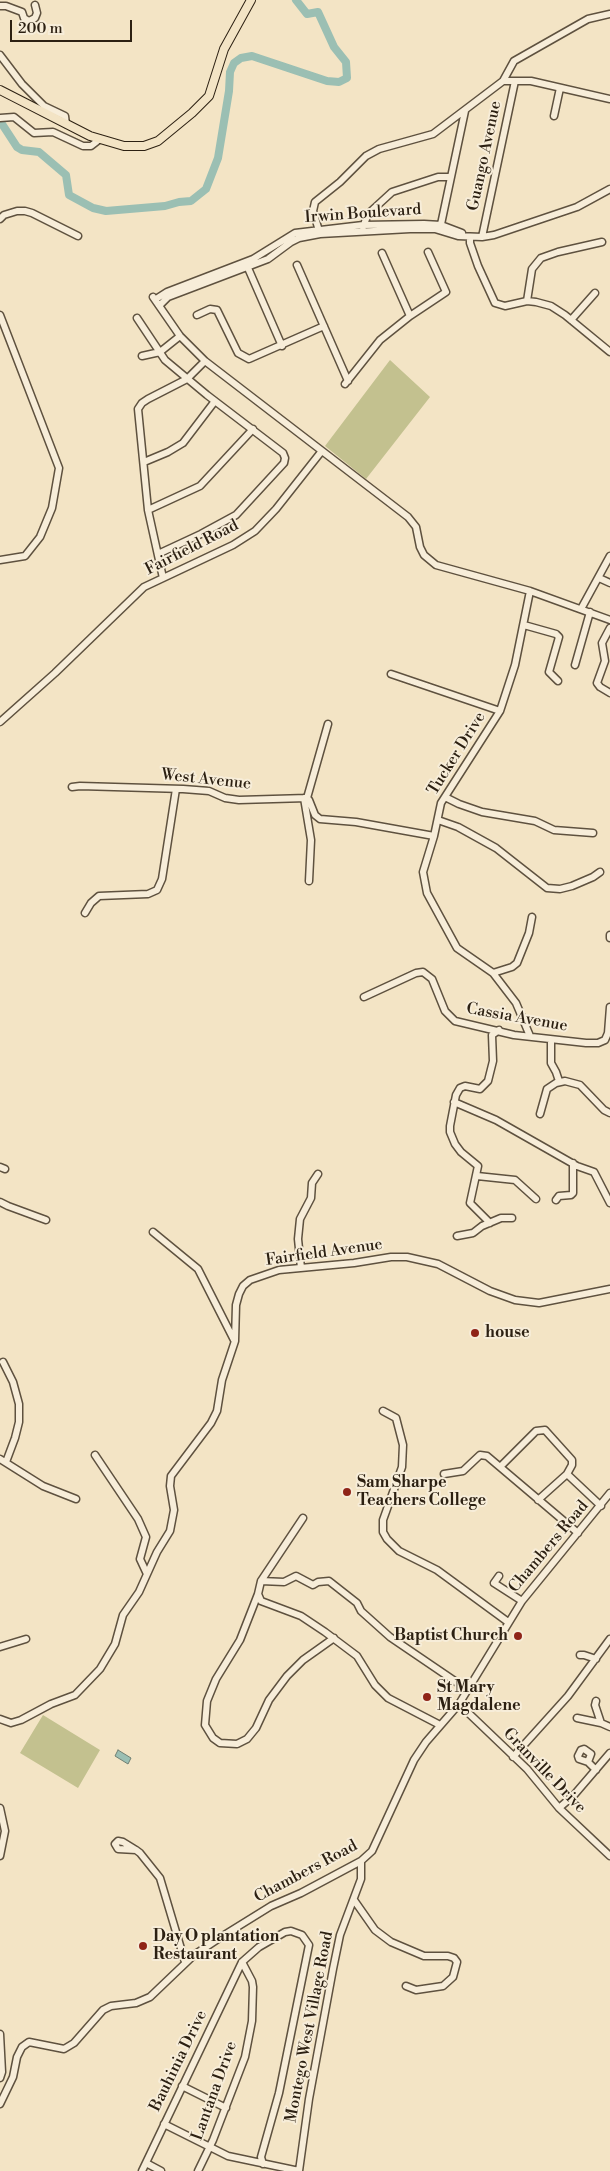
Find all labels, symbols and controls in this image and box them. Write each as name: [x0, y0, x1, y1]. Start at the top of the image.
scale bar: [12, 10, 135, 42]
text: 200 m: [18, 19, 63, 38]
street label: Guango Avenue: [464, 99, 506, 213]
street label: Irwin Boulevard: [304, 200, 422, 228]
street label: Fairfield Road: [142, 516, 242, 580]
street label: Tucker Drive: [424, 709, 490, 799]
street label: West Avenue: [160, 766, 252, 794]
street label: Cassia Avenue: [465, 1000, 569, 1036]
street label: Fairfield Avenue: [264, 1235, 384, 1271]
place label: house: [485, 1323, 530, 1343]
marker: house: [469, 1327, 481, 1339]
place label: Sam Sharpe Teachers College: [357, 1473, 486, 1511]
marker: Sam Sharpe Teachers College: [341, 1486, 353, 1498]
street label: Chambers Road: [505, 1497, 593, 1597]
place label: Baptist Church: [394, 1626, 508, 1646]
marker: Baptist Church: [512, 1630, 524, 1642]
place label: St Mary Magdalene: [437, 1678, 521, 1716]
marker: St Mary Magdalene: [421, 1691, 433, 1703]
street label: Granville Drive: [499, 1724, 589, 1818]
street label: Chambers Road: [251, 1837, 361, 1907]
place label: Day O plantation Restaurant: [153, 1927, 279, 1965]
street label: Montego West Village Road: [282, 1930, 338, 2124]
marker: Day O plantation Restaurant: [137, 1940, 149, 1952]
street label: Bauhinia Drive: [146, 2007, 212, 2115]
street label: Lantana Drive: [188, 2039, 242, 2143]

